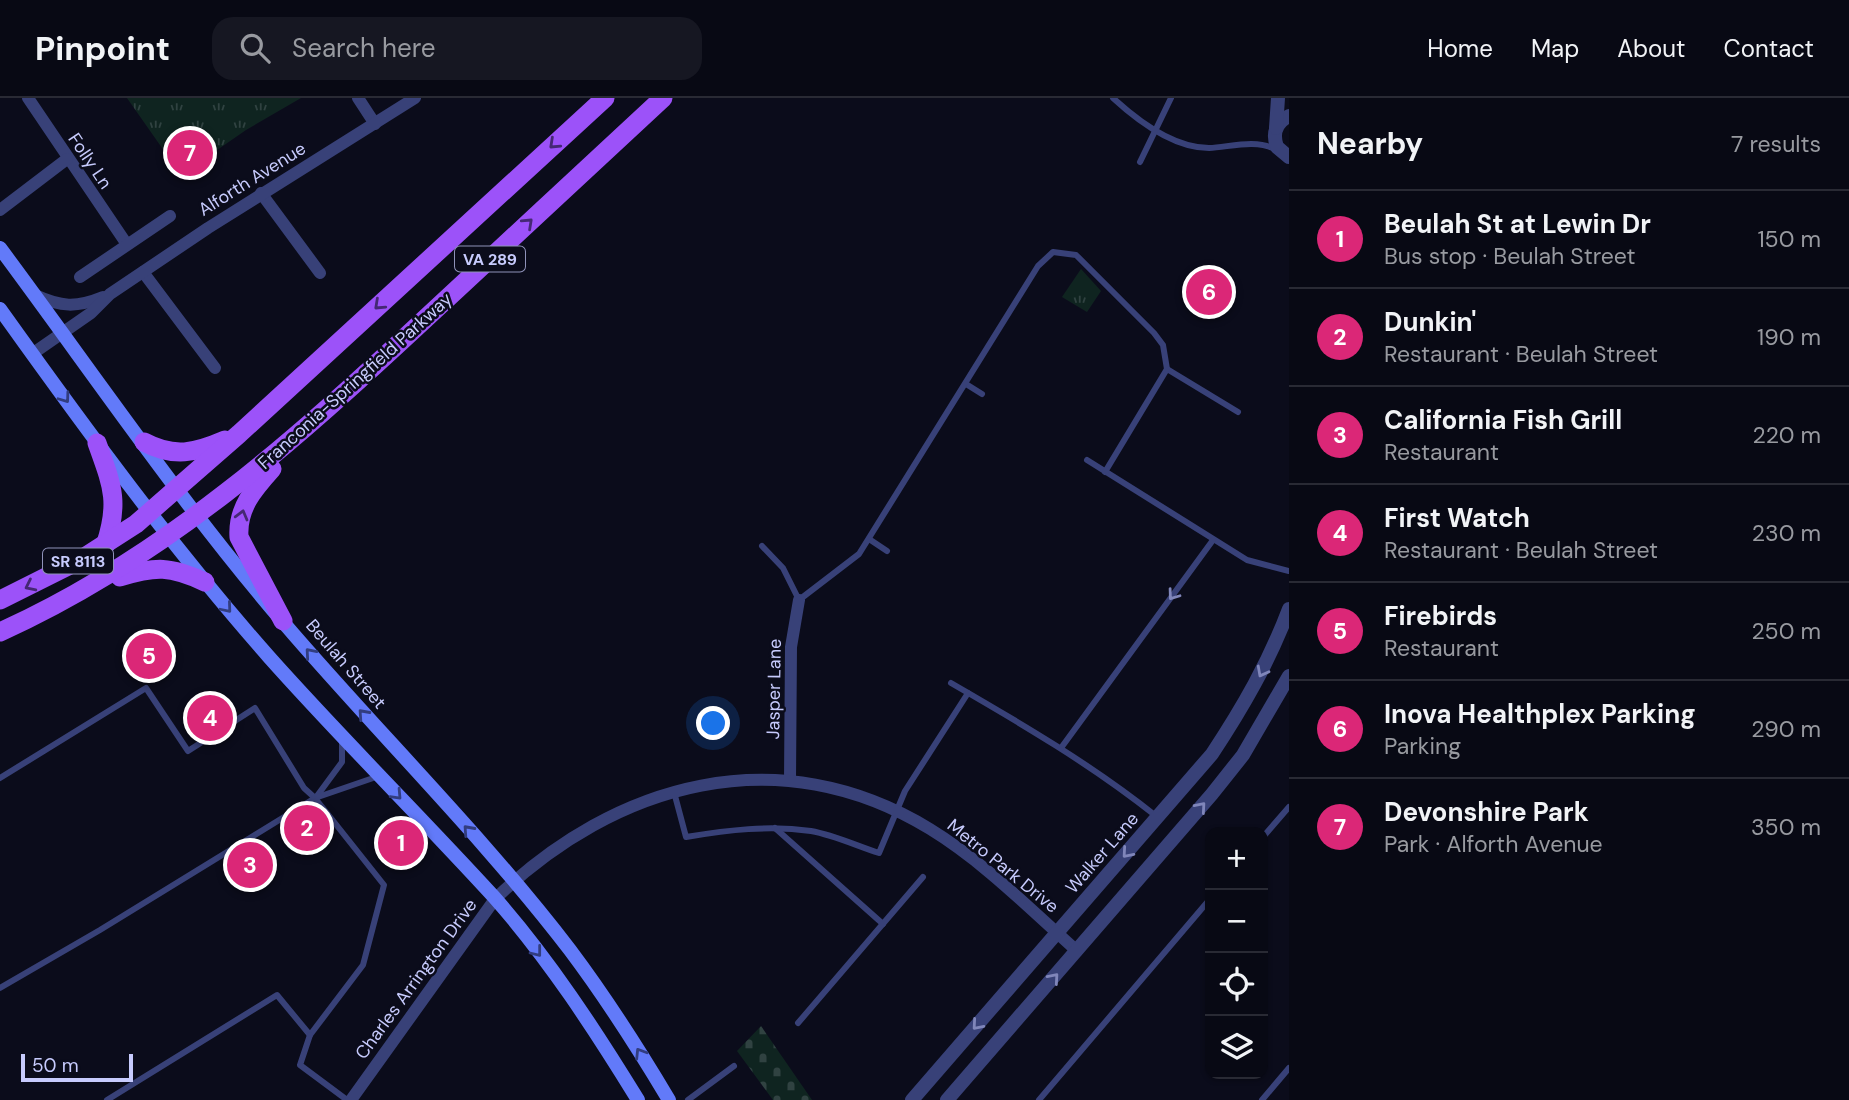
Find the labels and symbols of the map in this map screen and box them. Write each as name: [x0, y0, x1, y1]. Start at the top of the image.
pin: 7: [167, 127, 213, 179]
street label: Folly Ln: [63, 128, 117, 194]
street label: Alforth Avenue: [194, 136, 310, 222]
one-way arrow: [549, 136, 562, 148]
one-way arrow: [520, 219, 533, 231]
road number: VA 289: [455, 246, 525, 272]
pin: 6: [1186, 266, 1232, 318]
street label: Franconia-Springfield Parkway: [253, 287, 457, 475]
one-way arrow: [374, 297, 387, 309]
one-way arrow: [56, 390, 69, 403]
one-way arrow: [234, 510, 248, 522]
road number: SR 8113: [43, 548, 113, 574]
one-way arrow: [25, 578, 37, 592]
one-way arrow: [1169, 587, 1181, 600]
one-way arrow: [219, 600, 232, 613]
street label: Beulah Street: [300, 614, 392, 714]
pin: 5: [126, 630, 172, 682]
street label: Jasper Lane: [761, 638, 787, 740]
one-way arrow: [306, 648, 318, 661]
one-way arrow: [1257, 665, 1271, 677]
pin: 4: [187, 692, 233, 744]
your location: [696, 706, 730, 740]
one-way arrow: [359, 709, 371, 722]
one-way arrow: [388, 787, 401, 800]
pin: 2: [284, 802, 330, 854]
one-way arrow: [1193, 802, 1205, 815]
street label: Walker Lane: [1060, 807, 1144, 899]
street label: Metro Park Drive: [942, 814, 1064, 918]
pin: 1: [378, 817, 424, 869]
one-way arrow: [464, 825, 476, 838]
pin: 3: [227, 839, 273, 891]
one-way arrow: [1123, 845, 1135, 858]
street label: Charles Arrington Drive: [350, 894, 482, 1064]
one-way arrow: [529, 944, 542, 957]
one-way arrow: [1045, 973, 1058, 986]
one-way arrow: [973, 1017, 985, 1030]
one-way arrow: [636, 1048, 649, 1061]
scale bar: [21, 1051, 133, 1083]

